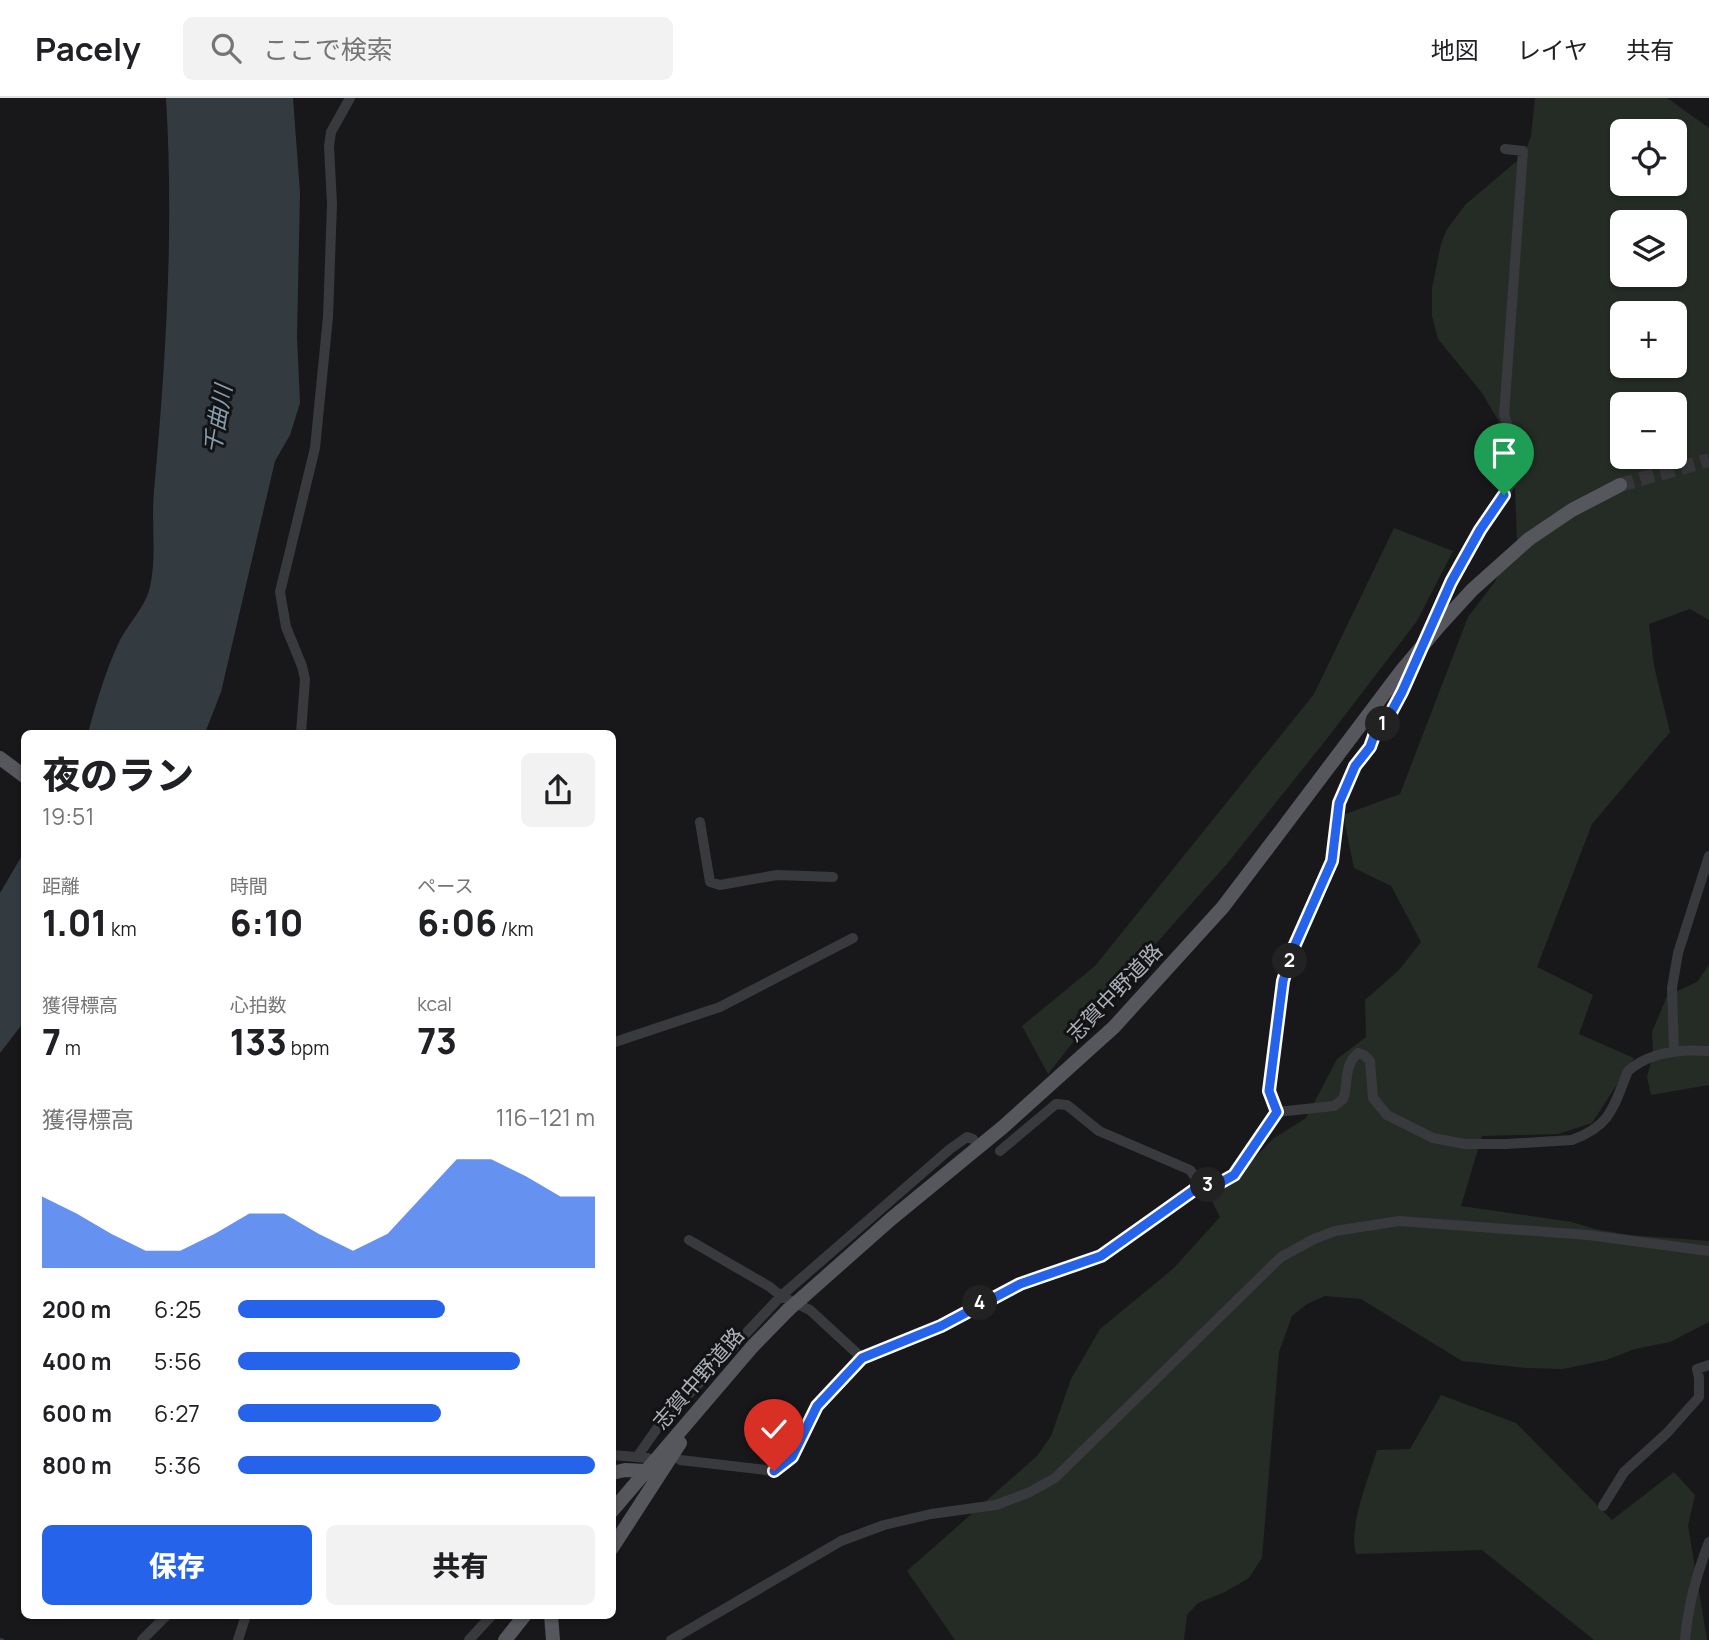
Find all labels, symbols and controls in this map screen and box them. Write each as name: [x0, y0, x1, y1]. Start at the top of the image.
search box: [183, 17, 673, 80]
text: Pacely: [35, 26, 141, 71]
icon: search: [207, 29, 245, 67]
text: ここで検索: [263, 31, 393, 67]
text: 地図: [1431, 33, 1479, 66]
text: レイヤ: [1517, 33, 1588, 66]
text: 共有: [1626, 33, 1674, 66]
map controls: [1610, 119, 1687, 469]
button: locate: [1610, 119, 1687, 196]
button: layers: [1610, 210, 1687, 287]
button: +: [1610, 301, 1687, 378]
water label: 千曲川: [195, 379, 239, 456]
button: −: [1610, 392, 1687, 469]
pin: [1474, 423, 1534, 495]
icon: arrive: [1485, 434, 1523, 472]
pin: 1: [1366, 706, 1400, 742]
text: 1: [1378, 710, 1387, 736]
text: 夜のラン: [42, 748, 194, 800]
button: share: [521, 753, 595, 827]
text: 19:51: [42, 800, 94, 832]
text: 距離: [42, 873, 80, 899]
text: 時間: [230, 873, 268, 899]
text: ペース: [417, 873, 473, 899]
text: 1.01: [42, 899, 107, 947]
text: 6:10: [230, 899, 303, 947]
text: 6:06: [417, 899, 497, 947]
text: km: [107, 916, 137, 942]
text: /km: [497, 916, 534, 942]
street label: 志賀中野道路: [1060, 937, 1168, 1047]
pin: 2: [1272, 944, 1308, 978]
text: 2: [1284, 947, 1295, 973]
text: kcal: [417, 991, 452, 1017]
text: 獲得標高: [42, 992, 118, 1018]
text: 心拍数: [230, 992, 287, 1018]
text: 73: [417, 1017, 457, 1065]
text: 7: [42, 1018, 61, 1066]
text: 133: [230, 1018, 287, 1066]
text: m: [61, 1035, 81, 1061]
text: bpm: [287, 1035, 329, 1061]
text: 116–121 m: [496, 1101, 595, 1133]
text: 獲得標高: [42, 1103, 134, 1135]
pin: 3: [1190, 1168, 1226, 1202]
text: 3: [1202, 1171, 1213, 1197]
pin: 4: [962, 1286, 998, 1320]
text: 4: [974, 1289, 985, 1315]
text: 200 m: [42, 1293, 111, 1325]
text: 6:25: [154, 1293, 202, 1325]
street label: 志賀中野道路: [646, 1321, 750, 1435]
text: 400 m: [42, 1345, 112, 1377]
text: 5:56: [154, 1345, 202, 1377]
text: 600 m: [42, 1397, 112, 1429]
text: 6:27: [154, 1397, 200, 1429]
pin: [744, 1399, 804, 1471]
icon: check: [755, 1410, 793, 1448]
text: 800 m: [42, 1449, 112, 1481]
text: 5:36: [154, 1449, 201, 1481]
button: 保存: [42, 1525, 312, 1605]
button: 共有: [326, 1525, 595, 1605]

